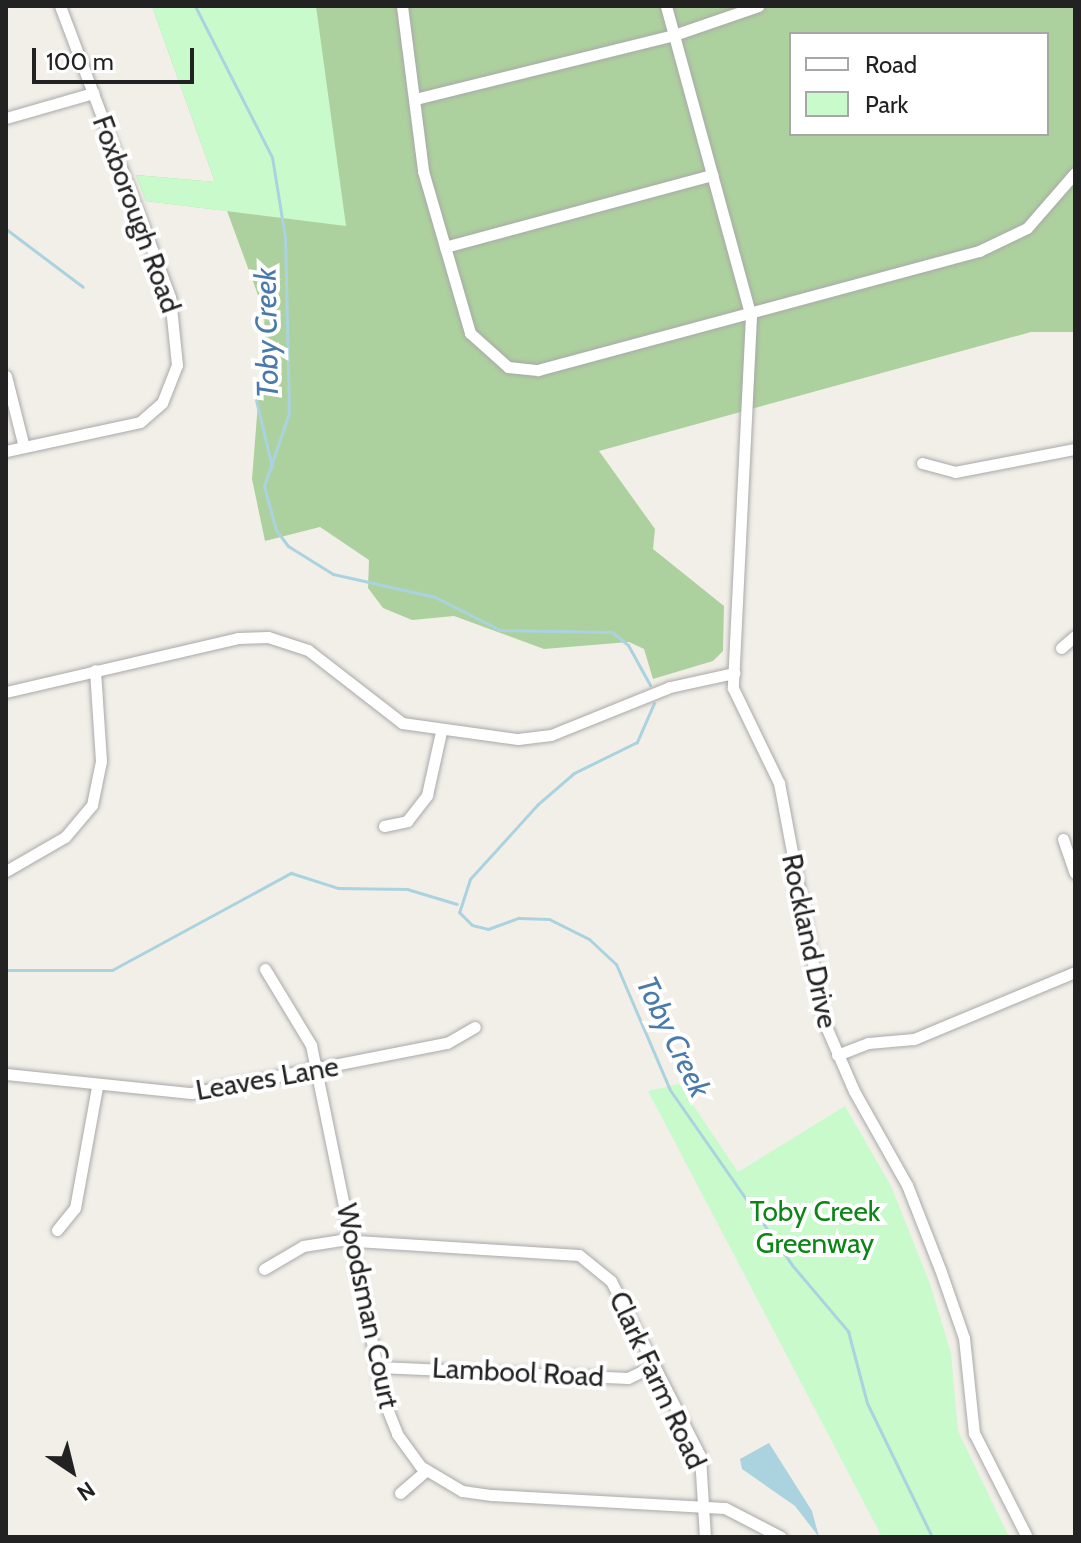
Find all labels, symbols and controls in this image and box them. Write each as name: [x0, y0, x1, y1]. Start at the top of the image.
scale bar: [36, 32, 198, 82]
legend: [789, 32, 1049, 136]
text: 100 m: [46, 47, 114, 76]
text: Road: [865, 50, 917, 79]
text: Park: [865, 90, 908, 119]
street label: Foxborough Road: [86, 111, 188, 317]
water label: Toby Creek: [248, 268, 286, 398]
street label: Rockland Drive: [775, 851, 845, 1031]
water label: Toby Creek: [628, 971, 718, 1103]
street label: Leaves Lane: [193, 1049, 341, 1107]
park label: Toby Creek Greenway: [750, 1194, 880, 1260]
street label: Woodsman Court: [330, 1201, 406, 1411]
street label: Clark Farm Road: [602, 1286, 714, 1474]
street label: Lambool Road: [431, 1351, 605, 1393]
north arrow: [32, 1431, 112, 1511]
text: N: [72, 1476, 100, 1507]

